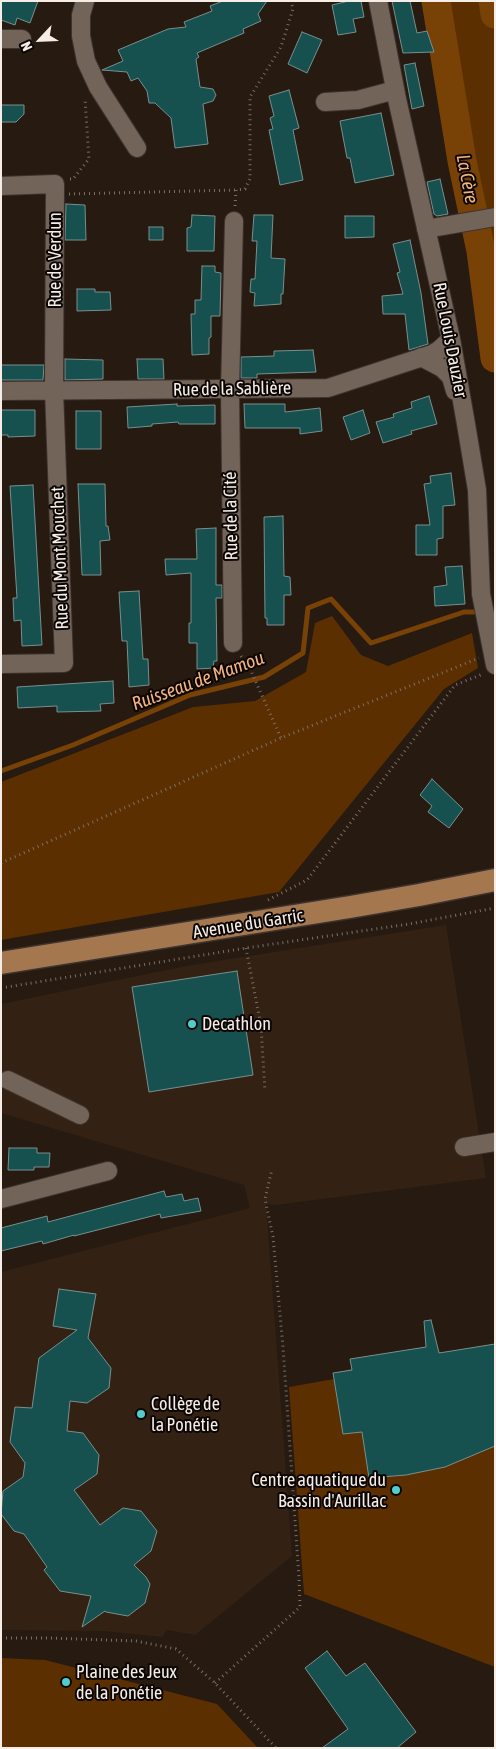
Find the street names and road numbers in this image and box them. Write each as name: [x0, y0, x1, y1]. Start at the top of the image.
street label: Rue de Verdun: [44, 212, 66, 308]
street label: Rue Louis Dauzier: [428, 281, 472, 399]
street label: Rue de la Sablière: [173, 377, 291, 401]
street label: Rue de la Cité: [219, 472, 243, 560]
street label: Rue du Mont Mouchet: [47, 486, 73, 630]
street label: Avenue du Garric: [191, 905, 305, 943]

